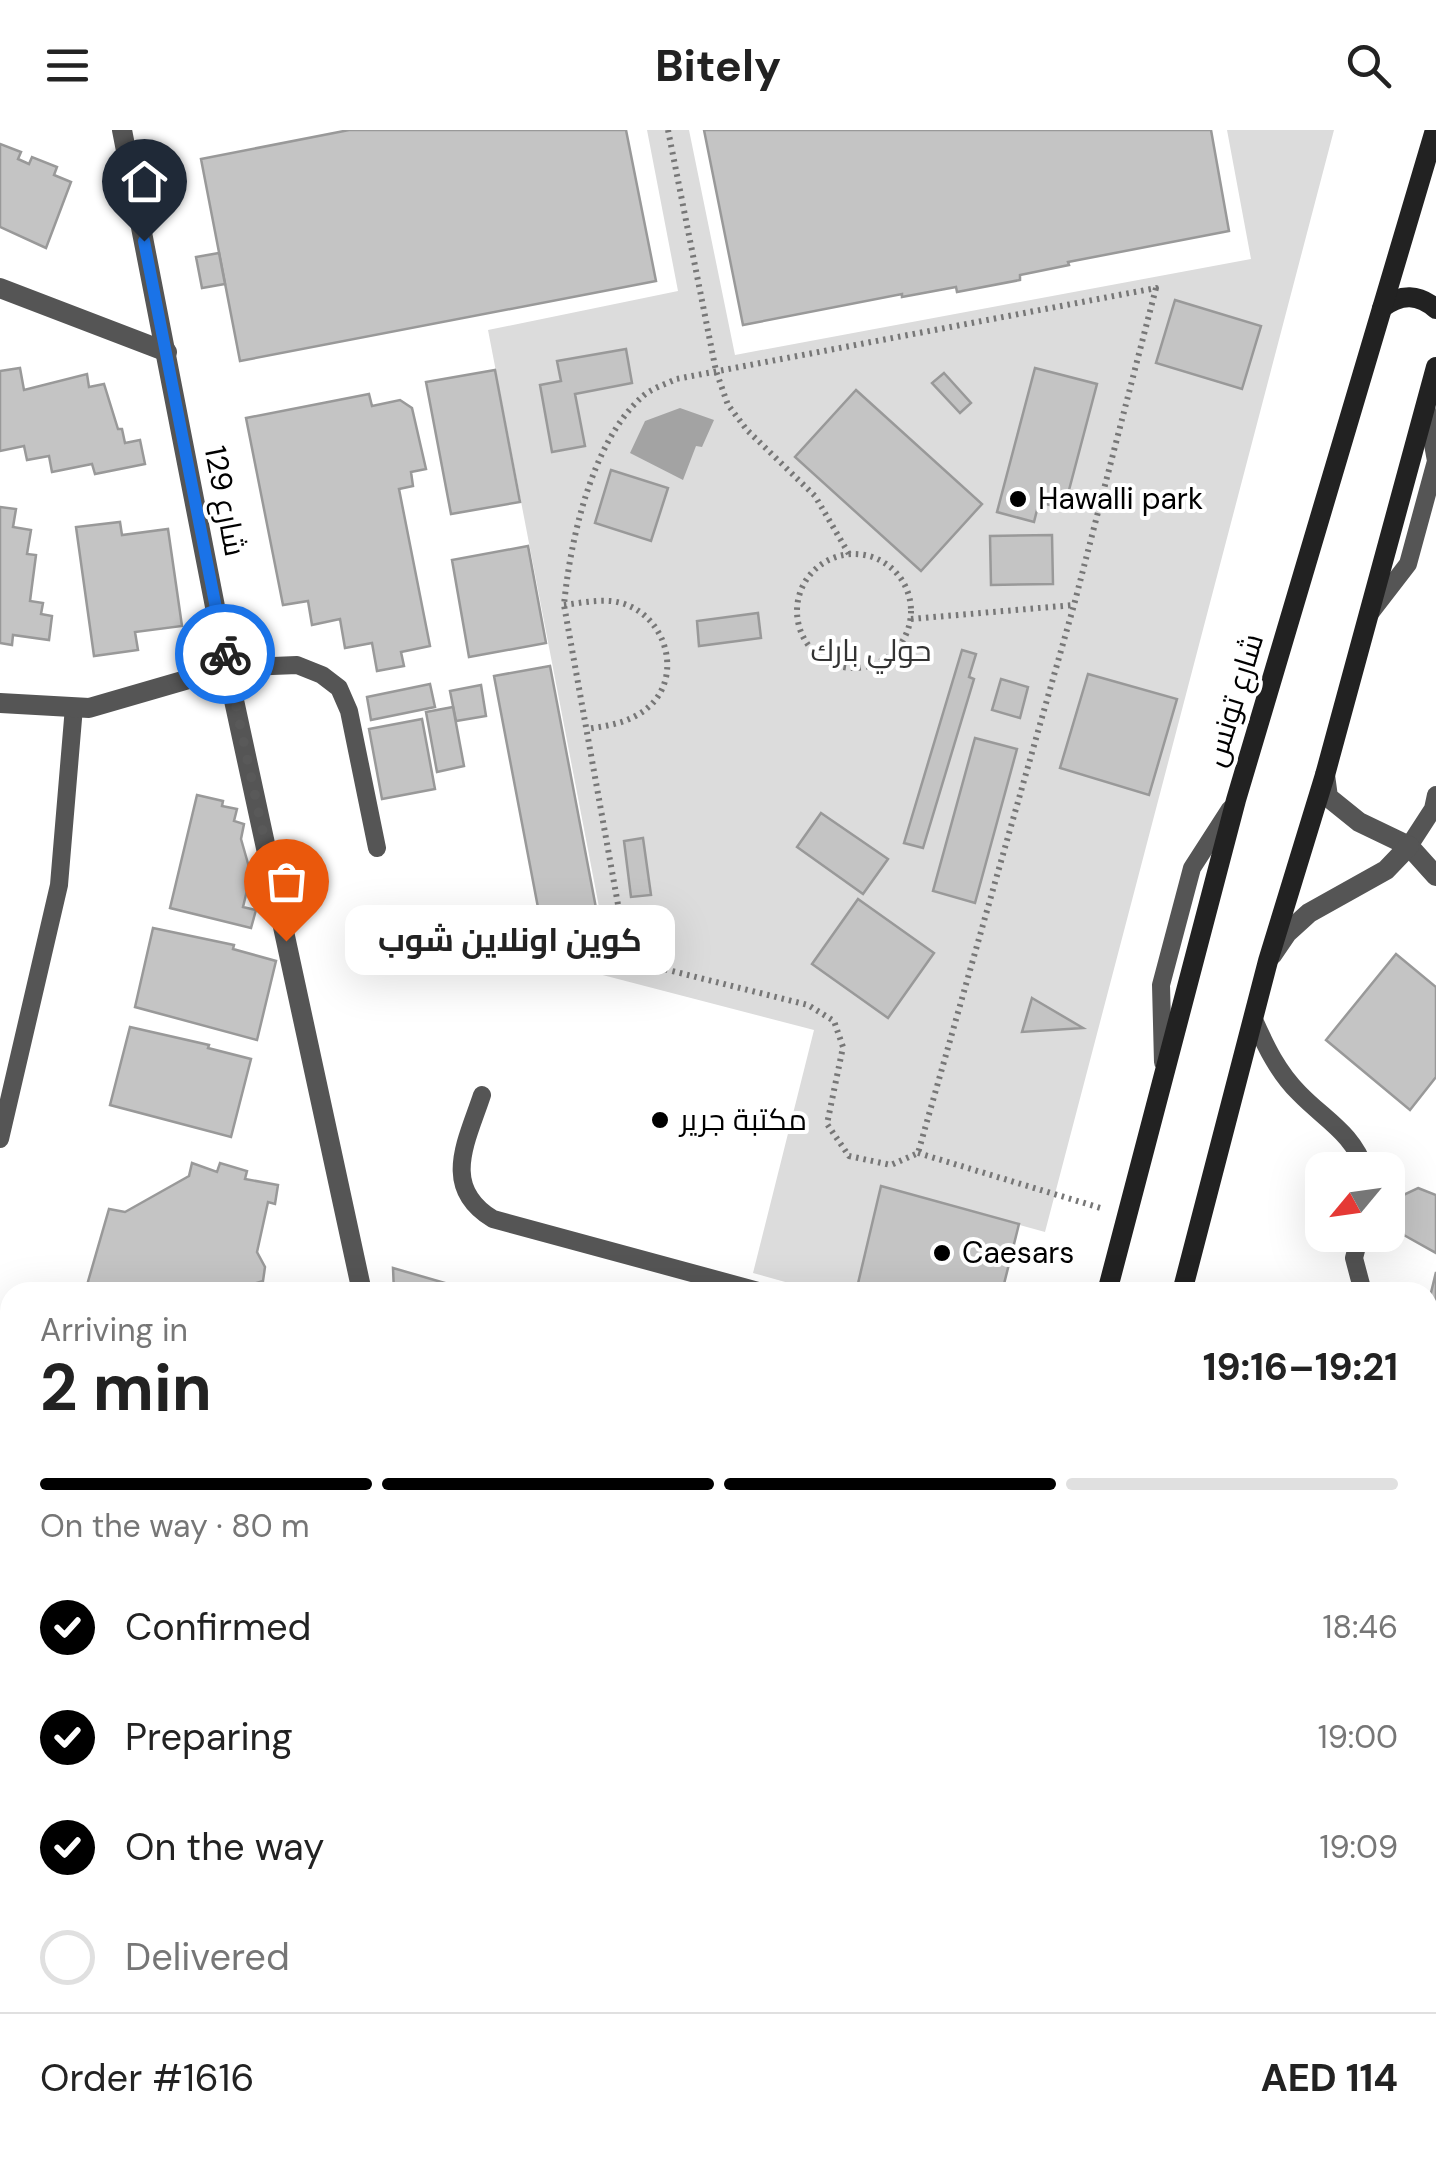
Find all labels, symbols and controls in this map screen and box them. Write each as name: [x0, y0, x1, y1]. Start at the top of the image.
text: Bitely: [655, 36, 781, 95]
icon: menu: [40, 38, 95, 93]
icon: search: [1341, 38, 1396, 93]
pin: [102, 139, 187, 242]
icon: home: [117, 154, 172, 209]
street label: شارع 129: [195, 443, 255, 559]
place label: Hawalli park: [1038, 479, 1203, 518]
marker: Hawalli park: [1007, 488, 1029, 510]
courier: [175, 604, 275, 704]
icon: bike: [198, 627, 253, 682]
street label: شارع تونس: [1195, 629, 1273, 771]
park label: حولي بارك: [811, 631, 931, 674]
pin: [244, 839, 329, 942]
icon: bag: [259, 854, 314, 909]
callout: كوين اونلاين شوب: [346, 906, 676, 976]
text: كوين اونلاين شوب: [378, 919, 642, 961]
place label: مكتبة جرير: [678, 1100, 807, 1139]
marker: مكتبة جرير: [649, 1109, 671, 1131]
north arrow: [1305, 1152, 1405, 1252]
map controls: [1305, 1152, 1405, 1252]
place label: Caesars: [962, 1233, 1074, 1272]
marker: Caesars: [931, 1242, 953, 1264]
text: Arriving in: [40, 1309, 188, 1351]
text: 19:16–19:21: [1203, 1342, 1398, 1392]
text: 2 min: [40, 1346, 212, 1430]
text: On the way · 80 m: [40, 1505, 310, 1547]
icon: check: [40, 1600, 95, 1655]
text: Confirmed: [125, 1602, 311, 1652]
text: 18:46: [1323, 1606, 1398, 1648]
icon: check: [40, 1710, 95, 1765]
text: Preparing: [125, 1712, 293, 1762]
text: 19:00: [1318, 1716, 1398, 1758]
icon: check: [40, 1820, 95, 1875]
text: On the way: [125, 1822, 324, 1872]
text: 19:09: [1319, 1826, 1398, 1868]
text: Delivered: [125, 1932, 290, 1982]
text: Order #1616: [40, 2053, 254, 2103]
text: AED 114: [1261, 2053, 1398, 2103]

